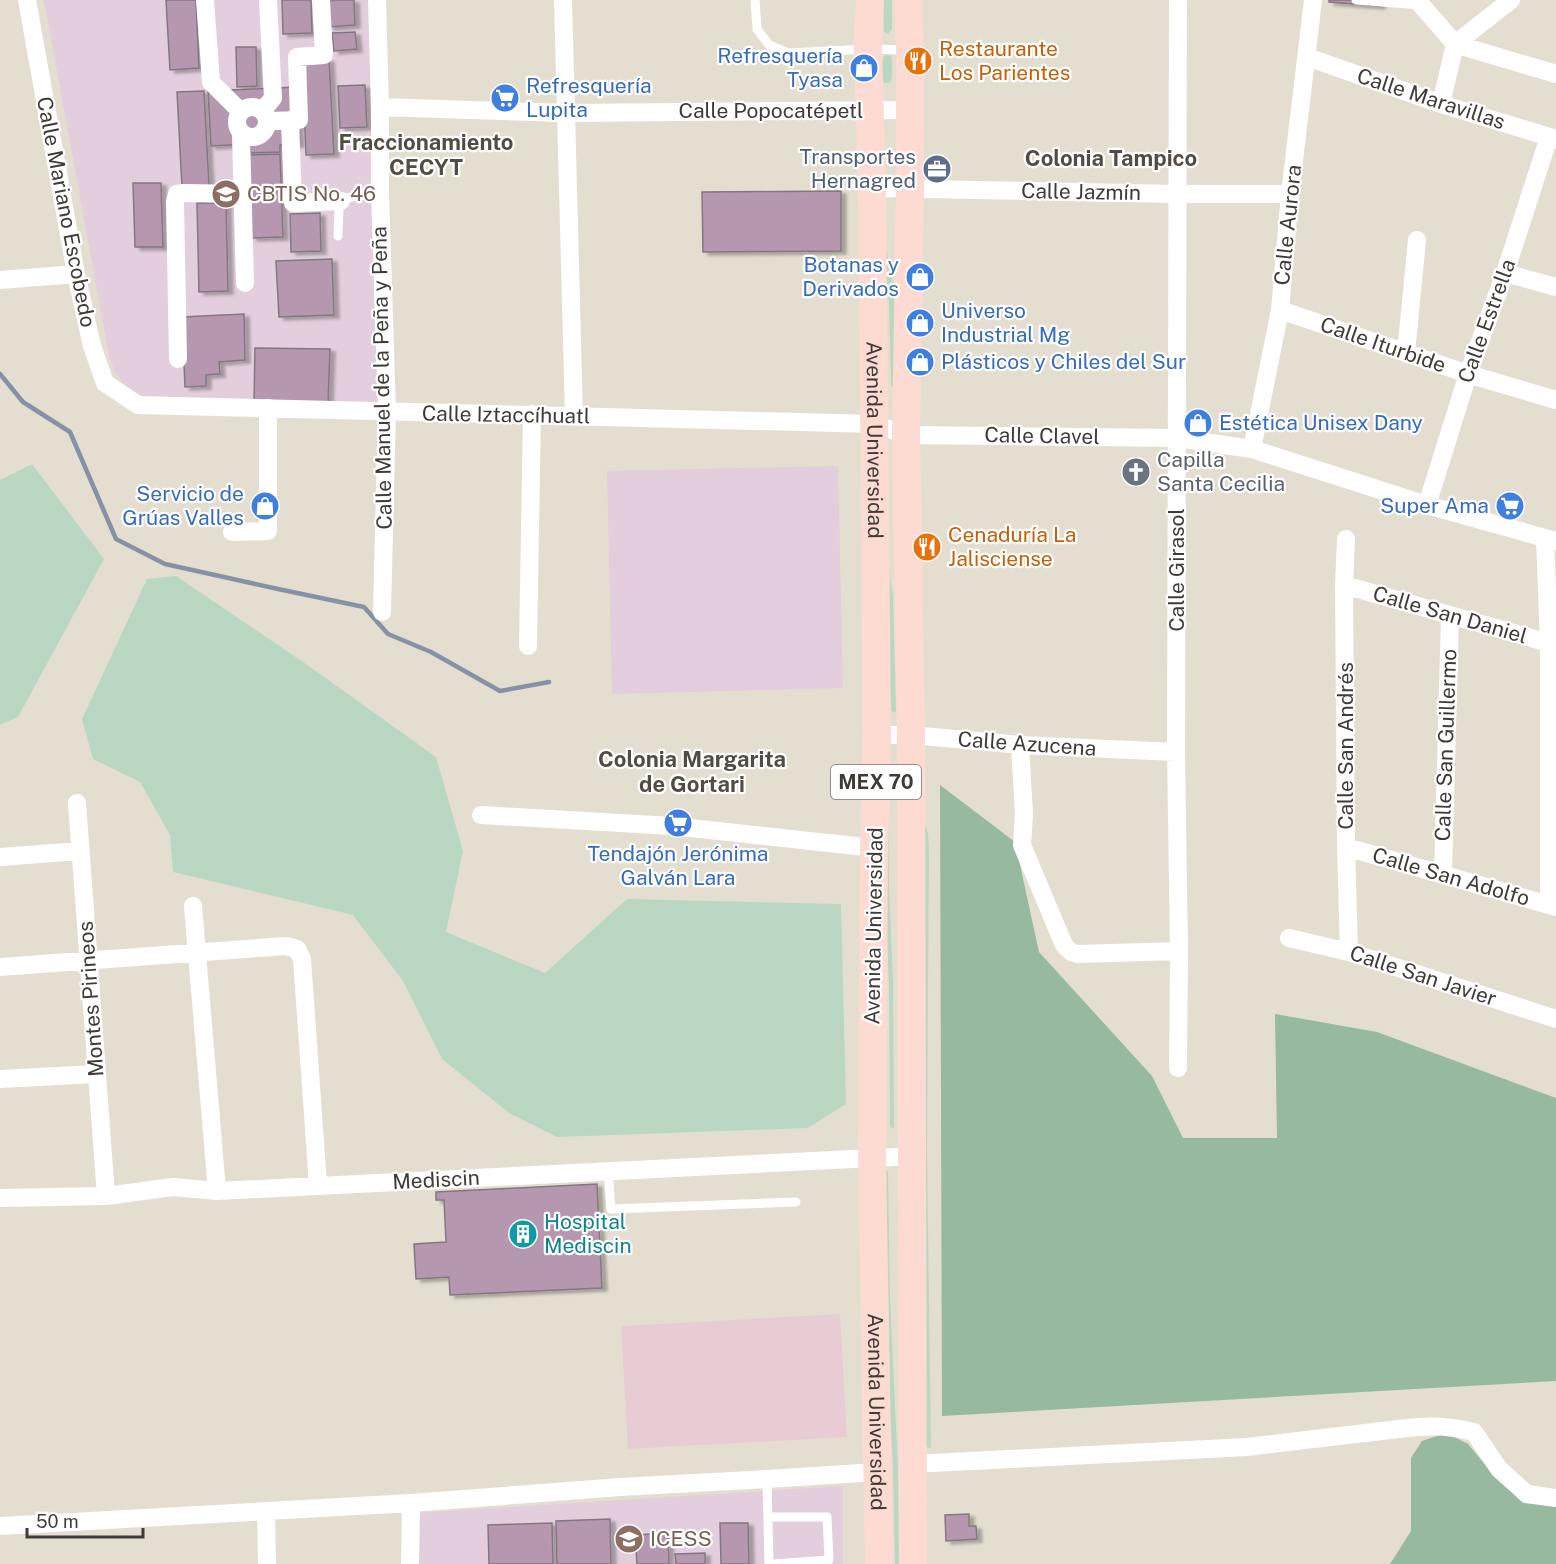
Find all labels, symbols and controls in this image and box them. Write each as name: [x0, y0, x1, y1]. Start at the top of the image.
place label: Restaurante Los Parientes: [939, 36, 1070, 85]
place label: Refresquería Tyasa: [717, 43, 843, 92]
restaurant icon: Restaurante Los Parientes: [902, 45, 934, 77]
shop icon: Refresquería Tyasa: [848, 52, 880, 84]
street label: Calle Maravillas: [1354, 63, 1508, 134]
place label: Refresquería Lupita: [526, 73, 652, 122]
supermarket icon: Refresquería Lupita: [489, 82, 521, 114]
street label: Calle Mariano Escobedo: [32, 95, 101, 329]
street label: Calle Popocatépetl: [679, 98, 863, 123]
district label: Fraccionamiento CECYT: [338, 129, 514, 180]
place label: Transportes Hernagred: [800, 144, 916, 193]
district label: Colonia Tampico: [1025, 145, 1197, 171]
office icon: Transportes Hernagred: [921, 153, 953, 185]
street label: Calle Aurora: [1269, 163, 1306, 286]
school or university icon: CBTIS No. 46: [210, 178, 242, 210]
street label: Calle Jazmín: [1021, 178, 1141, 205]
place label: CBTIS No. 46: [247, 181, 376, 206]
street label: Calle Manuel de la Peña y Peña: [366, 226, 397, 530]
place label: Botanas y Derivados: [802, 252, 899, 301]
street label: Calle Estrella: [1453, 256, 1520, 386]
shop icon: Botanas y Derivados: [904, 261, 936, 293]
place label: Universo Industrial Mg: [941, 298, 1070, 347]
shop icon: Universo Industrial Mg: [904, 307, 936, 339]
street label: Calle Iturbide: [1317, 311, 1449, 378]
street label: Avenida Universidad: [861, 341, 888, 539]
shop icon: Plásticos y Chiles del Sur: [904, 346, 936, 378]
place label: Plásticos y Chiles del Sur: [941, 349, 1186, 374]
street label: Calle Iztaccíhuatl: [422, 401, 590, 428]
shop icon: Estética Unisex Dany: [1182, 407, 1214, 439]
place label: Estética Unisex Dany: [1219, 410, 1423, 435]
street label: Calle Clavel: [984, 422, 1100, 449]
place label: Capilla Santa Cecilia: [1157, 447, 1285, 496]
church icon: Capilla Santa Cecilia: [1120, 456, 1152, 488]
place label: Servicio de Grúas Valles: [122, 481, 244, 530]
shop icon: Servicio de Grúas Valles: [249, 490, 281, 522]
supermarket icon: Super Ama: [1494, 490, 1526, 522]
place label: Super Ama: [1380, 493, 1489, 518]
street label: Calle Girasol: [1164, 508, 1189, 632]
place label: Cenaduría La Jalisciense: [948, 522, 1076, 571]
restaurant icon: Cenaduría La Jalisciense: [911, 531, 943, 563]
street label: Calle San Daniel: [1370, 581, 1530, 648]
street label: Calle San Guillermo: [1430, 648, 1461, 842]
street label: Calle San Andrés: [1333, 662, 1358, 830]
street label: Calle Azucena: [957, 726, 1097, 761]
district label: Colonia Margarita de Gortari: [598, 746, 786, 797]
road number: MEX 70: [831, 765, 921, 799]
supermarket icon: Tendajón Jerónima Galván Lara: [662, 807, 694, 839]
street label: Avenida Universidad: [859, 827, 888, 1025]
place label: Tendajón Jerónima Galván Lara: [588, 841, 768, 890]
street label: Calle San Adolfo: [1370, 842, 1533, 911]
street label: Montes Pirineos: [73, 920, 108, 1078]
street label: Calle San Javier: [1347, 940, 1500, 1011]
street label: Mediscin: [392, 1165, 480, 1194]
place label: Hospital Mediscin: [544, 1209, 632, 1258]
building icon: Hospital Mediscin: [507, 1218, 539, 1250]
street label: Avenida Universidad: [863, 1313, 891, 1511]
scale bar: [27, 1501, 142, 1539]
text: 50 m: [36, 1511, 79, 1532]
school or university icon: ICESS: [613, 1523, 645, 1555]
place label: ICESS: [650, 1526, 712, 1551]

